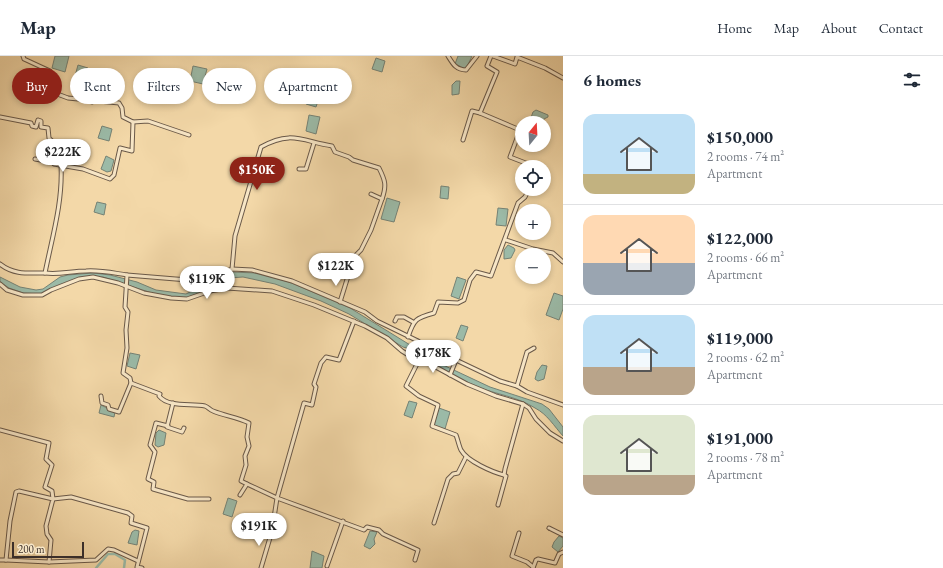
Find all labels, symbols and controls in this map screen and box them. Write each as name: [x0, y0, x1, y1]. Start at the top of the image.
text: Map: [20, 15, 56, 40]
text: Home: [717, 19, 752, 37]
text: Map: [774, 19, 799, 37]
text: About: [821, 19, 857, 37]
text: Contact: [879, 19, 923, 37]
chip: Buy: [12, 68, 62, 104]
chip: Rent: [70, 68, 125, 104]
chip: Filters: [133, 68, 194, 104]
chip: New: [202, 68, 256, 104]
chip: Apartment: [264, 68, 352, 104]
text: 6 homes: [583, 69, 641, 91]
icon: filters: [901, 69, 923, 91]
north arrow: [515, 116, 551, 152]
map controls: [515, 116, 551, 284]
text: $150,000: [707, 126, 773, 148]
icon: home: [615, 130, 663, 178]
pin: $222K: [35, 139, 91, 173]
text: $222K: [45, 143, 81, 160]
text: 2 rooms · 74 m²: [707, 148, 784, 165]
pin: $150K: [229, 157, 285, 191]
button: locate: [515, 160, 551, 196]
text: $150K: [239, 161, 275, 178]
text: Apartment: [707, 165, 762, 182]
button: +: [515, 204, 551, 240]
text: $122,000: [707, 227, 773, 249]
icon: home: [615, 231, 663, 279]
button: −: [515, 248, 551, 284]
text: 2 rooms · 66 m²: [707, 249, 784, 266]
pin: $122K: [308, 253, 364, 287]
text: $122K: [318, 257, 354, 274]
pin: $119K: [179, 266, 235, 300]
text: Apartment: [707, 266, 762, 283]
text: $119K: [189, 270, 225, 287]
text: $119,000: [707, 327, 773, 349]
icon: home: [615, 331, 663, 379]
pin: $178K: [405, 340, 461, 374]
text: $178K: [415, 344, 451, 361]
text: 2 rooms · 62 m²: [707, 349, 784, 366]
text: Apartment: [707, 366, 762, 383]
text: $191,000: [707, 427, 773, 449]
icon: home: [615, 431, 663, 479]
text: 2 rooms · 78 m²: [707, 449, 784, 466]
text: Apartment: [707, 466, 762, 483]
pin: $191K: [231, 513, 287, 547]
text: $191K: [241, 517, 277, 534]
scale bar: [12, 540, 84, 559]
text: 200 m: [18, 542, 45, 556]

